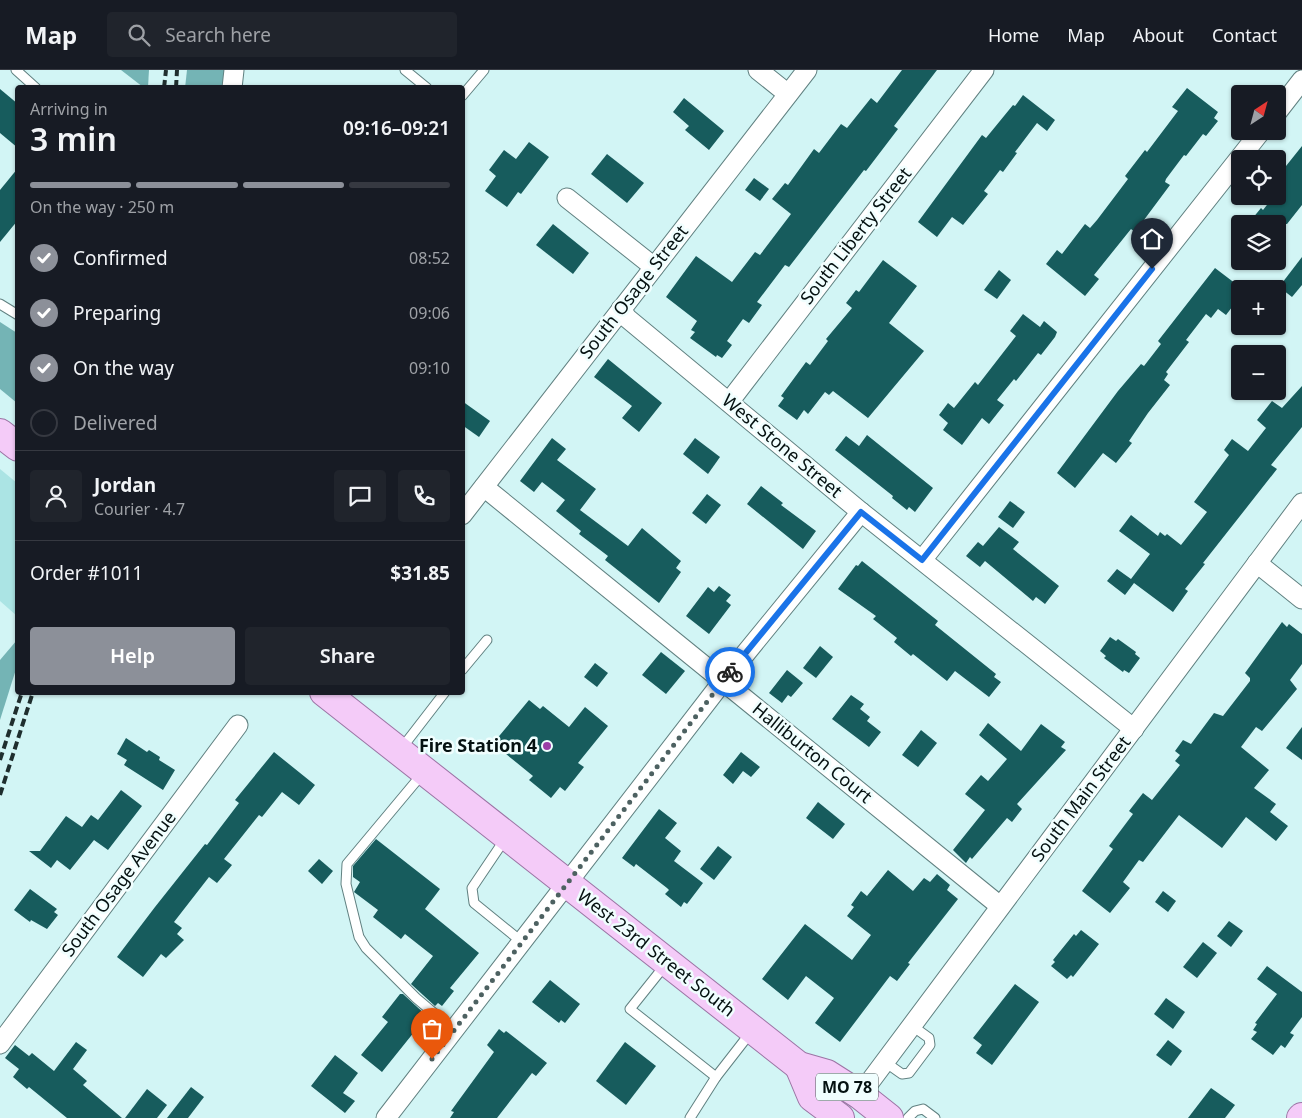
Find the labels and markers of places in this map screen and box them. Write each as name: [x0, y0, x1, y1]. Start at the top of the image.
pin: [1131, 218, 1173, 269]
place label: Fire Station 4: [419, 733, 537, 757]
marker: Fire Station 4: [541, 740, 553, 752]
pin: [411, 1008, 453, 1059]

